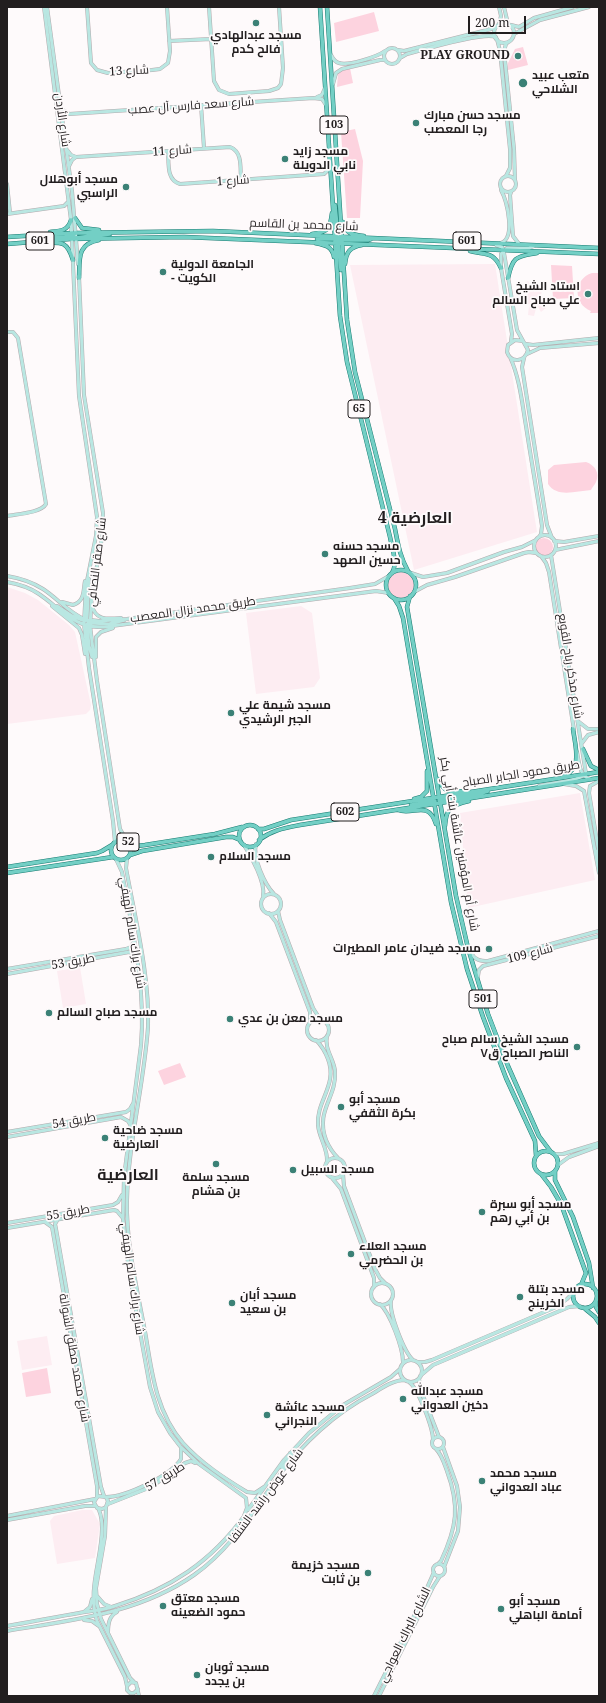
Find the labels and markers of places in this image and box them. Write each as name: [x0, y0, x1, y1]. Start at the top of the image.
marker: مسجد عبدالهادي فالح كدم: [251, 18, 261, 28]
place label: مسجد عبدالهادي فالح كدم: [210, 29, 302, 57]
place label: PLAY GROUND: [420, 49, 510, 63]
marker: PLAY GROUND: [513, 51, 523, 61]
place label: متعب عبيد الشلاحي: [532, 69, 589, 97]
marker: متعب عبيد الشلاحي: [517, 77, 529, 89]
place label: مسجد حسن مبارك رجا المعصب: [424, 109, 521, 137]
marker: مسجد حسن مبارك رجا المعصب: [411, 118, 421, 128]
place label: مسجد زايد نابي الدويلة: [293, 145, 356, 173]
marker: مسجد زايد نابي الدويلة: [280, 154, 290, 164]
place label: مسجد أبوهلال الراسبي: [40, 173, 118, 201]
marker: مسجد أبوهلال الراسبي: [121, 182, 131, 192]
place label: الجامعة الدولية - الكويت: [171, 258, 254, 286]
marker: الجامعة الدولية - الكويت: [158, 267, 168, 277]
place label: استاد الشيخ علي صباح السالم: [492, 280, 580, 308]
marker: استاد الشيخ علي صباح السالم: [583, 289, 593, 299]
place label: مسجد حسنه حسين الصهد: [333, 540, 401, 568]
marker: مسجد حسنه حسين الصهد: [320, 549, 330, 559]
place label: مسجد شيمة علي الجبر الرشيدي: [239, 699, 331, 727]
marker: مسجد شيمة علي الجبر الرشيدي: [226, 708, 236, 718]
place label: مسجد السلام: [219, 850, 291, 864]
marker: مسجد السلام: [206, 852, 216, 862]
place label: مسجد ضيدان عامر المطيرات: [333, 942, 481, 956]
marker: مسجد ضيدان عامر المطيرات: [484, 944, 494, 954]
place label: مسجد صباح السالم: [57, 1006, 157, 1020]
marker: مسجد صباح السالم: [44, 1008, 54, 1018]
place label: مسجد معن بن عدي: [238, 1012, 343, 1026]
marker: مسجد معن بن عدي: [225, 1014, 235, 1024]
place label: مسجد الشيخ سالم صباح الناصر الصباح ق٧: [442, 1033, 569, 1061]
marker: مسجد الشيخ سالم صباح الناصر الصباح ق٧: [572, 1042, 582, 1052]
place label: مسجد أبو بكرة الثقفي: [349, 1093, 416, 1121]
marker: مسجد أبو بكرة الثقفي: [336, 1102, 346, 1112]
place label: مسجد ضاحية العارضية: [113, 1124, 183, 1152]
marker: مسجد ضاحية العارضية: [100, 1133, 110, 1143]
marker: مسجد سلمة بن هشام: [211, 1159, 221, 1169]
place label: مسجد السبيل: [301, 1163, 374, 1177]
marker: مسجد السبيل: [288, 1165, 298, 1175]
place label: مسجد سلمة بن هشام: [182, 1171, 250, 1199]
place label: مسجد أبو سبرة بن أبي رهم: [490, 1198, 571, 1226]
marker: مسجد أبو سبرة بن أبي رهم: [477, 1207, 487, 1217]
place label: مسجد العلاء بن الحضرمي: [359, 1240, 427, 1268]
marker: مسجد العلاء بن الحضرمي: [346, 1249, 356, 1259]
place label: مسجد بتلة الخرينج: [528, 1283, 585, 1311]
place label: مسجد أبان بن سعيد: [240, 1289, 296, 1317]
marker: مسجد بتلة الخرينج: [515, 1292, 525, 1302]
marker: مسجد أبان بن سعيد: [227, 1298, 237, 1308]
place label: مسجد عبدالله دخين العدواني: [411, 1385, 488, 1413]
marker: مسجد عبدالله دخين العدواني: [398, 1394, 408, 1404]
place label: مسجد عائشة النجراني: [275, 1401, 345, 1429]
marker: مسجد عائشة النجراني: [262, 1410, 272, 1420]
place label: مسجد محمد عباد العدواني: [490, 1467, 562, 1495]
marker: مسجد محمد عباد العدواني: [477, 1476, 487, 1486]
place label: مسجد خزيمة بن ثابت: [291, 1559, 360, 1587]
marker: مسجد خزيمة بن ثابت: [363, 1568, 373, 1578]
place label: مسجد معتق حمود الضعينه: [171, 1592, 246, 1620]
place label: مسجد أبو أمامة الباهلي: [509, 1595, 582, 1623]
marker: مسجد معتق حمود الضعينه: [158, 1601, 168, 1611]
marker: مسجد أبو أمامة الباهلي: [496, 1604, 506, 1614]
place label: مسجد ثوبان بن يجدد: [205, 1661, 270, 1689]
marker: مسجد ثوبان بن يجدد: [192, 1670, 202, 1680]

